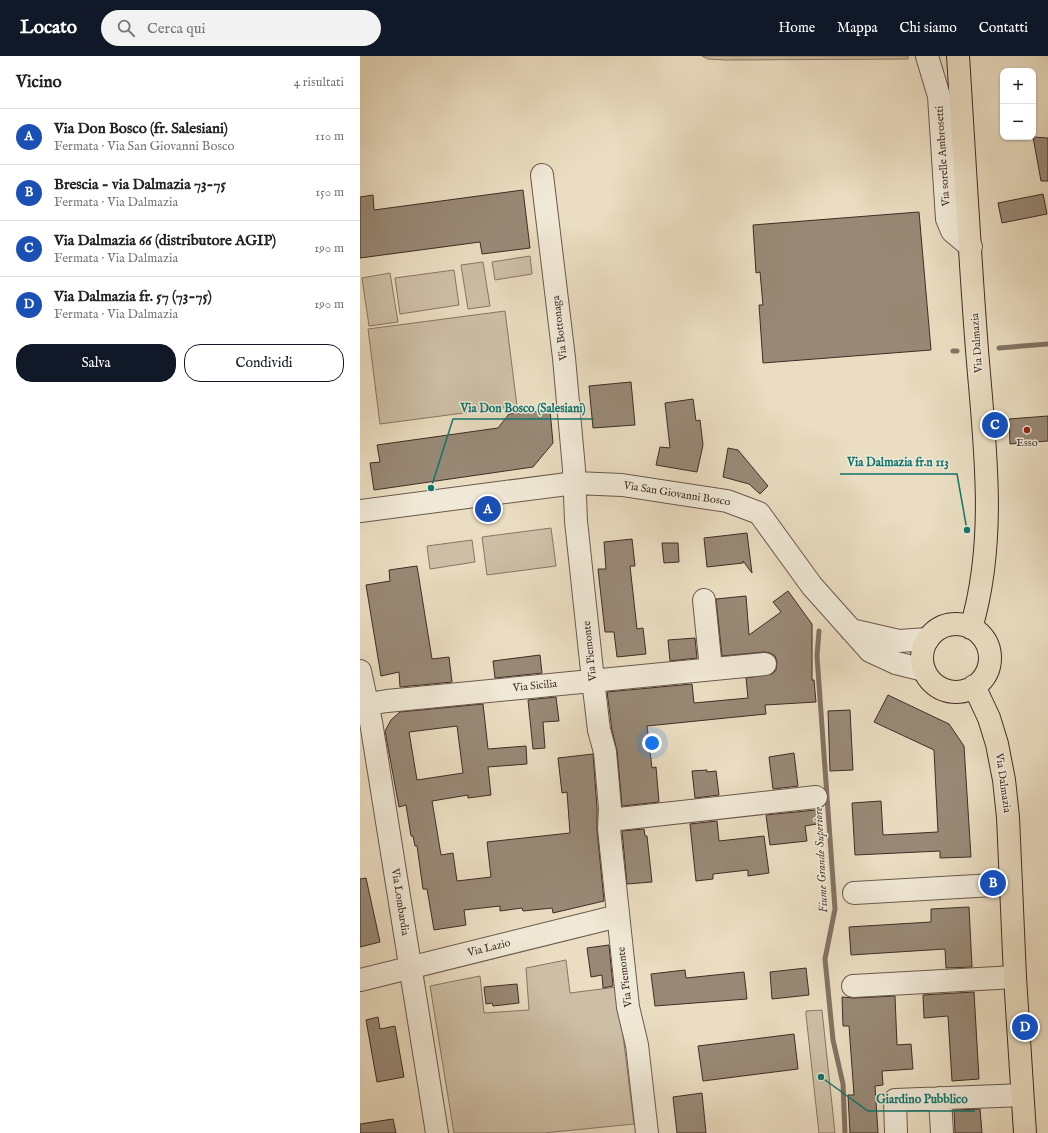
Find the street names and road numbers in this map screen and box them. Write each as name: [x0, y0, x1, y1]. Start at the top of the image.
street label: Via sorelle Ambrosetti: [933, 105, 954, 208]
street label: Via Bottonaga: [549, 295, 571, 362]
street label: Via Dalmazia: [968, 312, 986, 374]
street label: Via San Giovanni Bosco: [622, 478, 731, 509]
street label: Via Piemonte: [580, 620, 600, 683]
street label: Via Sicilia: [511, 677, 558, 695]
street label: Via Dalmazia: [992, 751, 1014, 814]
street label: Via Lombardia: [388, 866, 412, 937]
street label: Via Lazio: [465, 936, 512, 960]
street label: Via Piemonte: [614, 946, 636, 1009]

